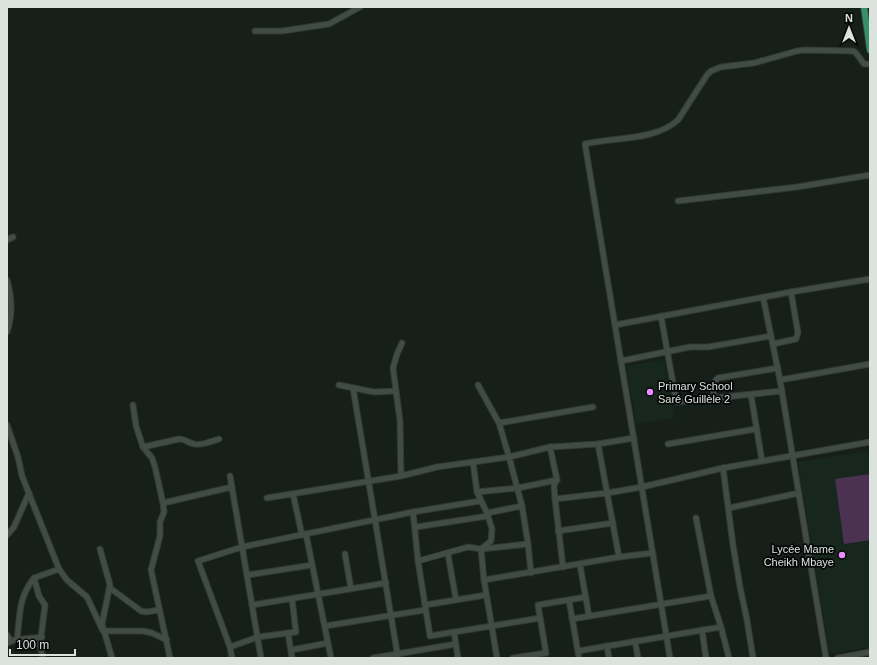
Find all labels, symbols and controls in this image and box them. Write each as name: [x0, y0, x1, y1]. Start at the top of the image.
north arrow: [829, 8, 869, 48]
text: N: [845, 12, 853, 24]
place label: Primary School Saré Guillèle 2: [658, 380, 733, 405]
marker: Primary School Saré Guillèle 2: [645, 387, 655, 397]
place label: Lycée Mame Cheikh Mbaye: [764, 543, 834, 568]
marker: Lycée Mame Cheikh Mbaye: [837, 550, 847, 560]
scale bar: [10, 631, 75, 657]
text: 100 m: [16, 638, 49, 652]

